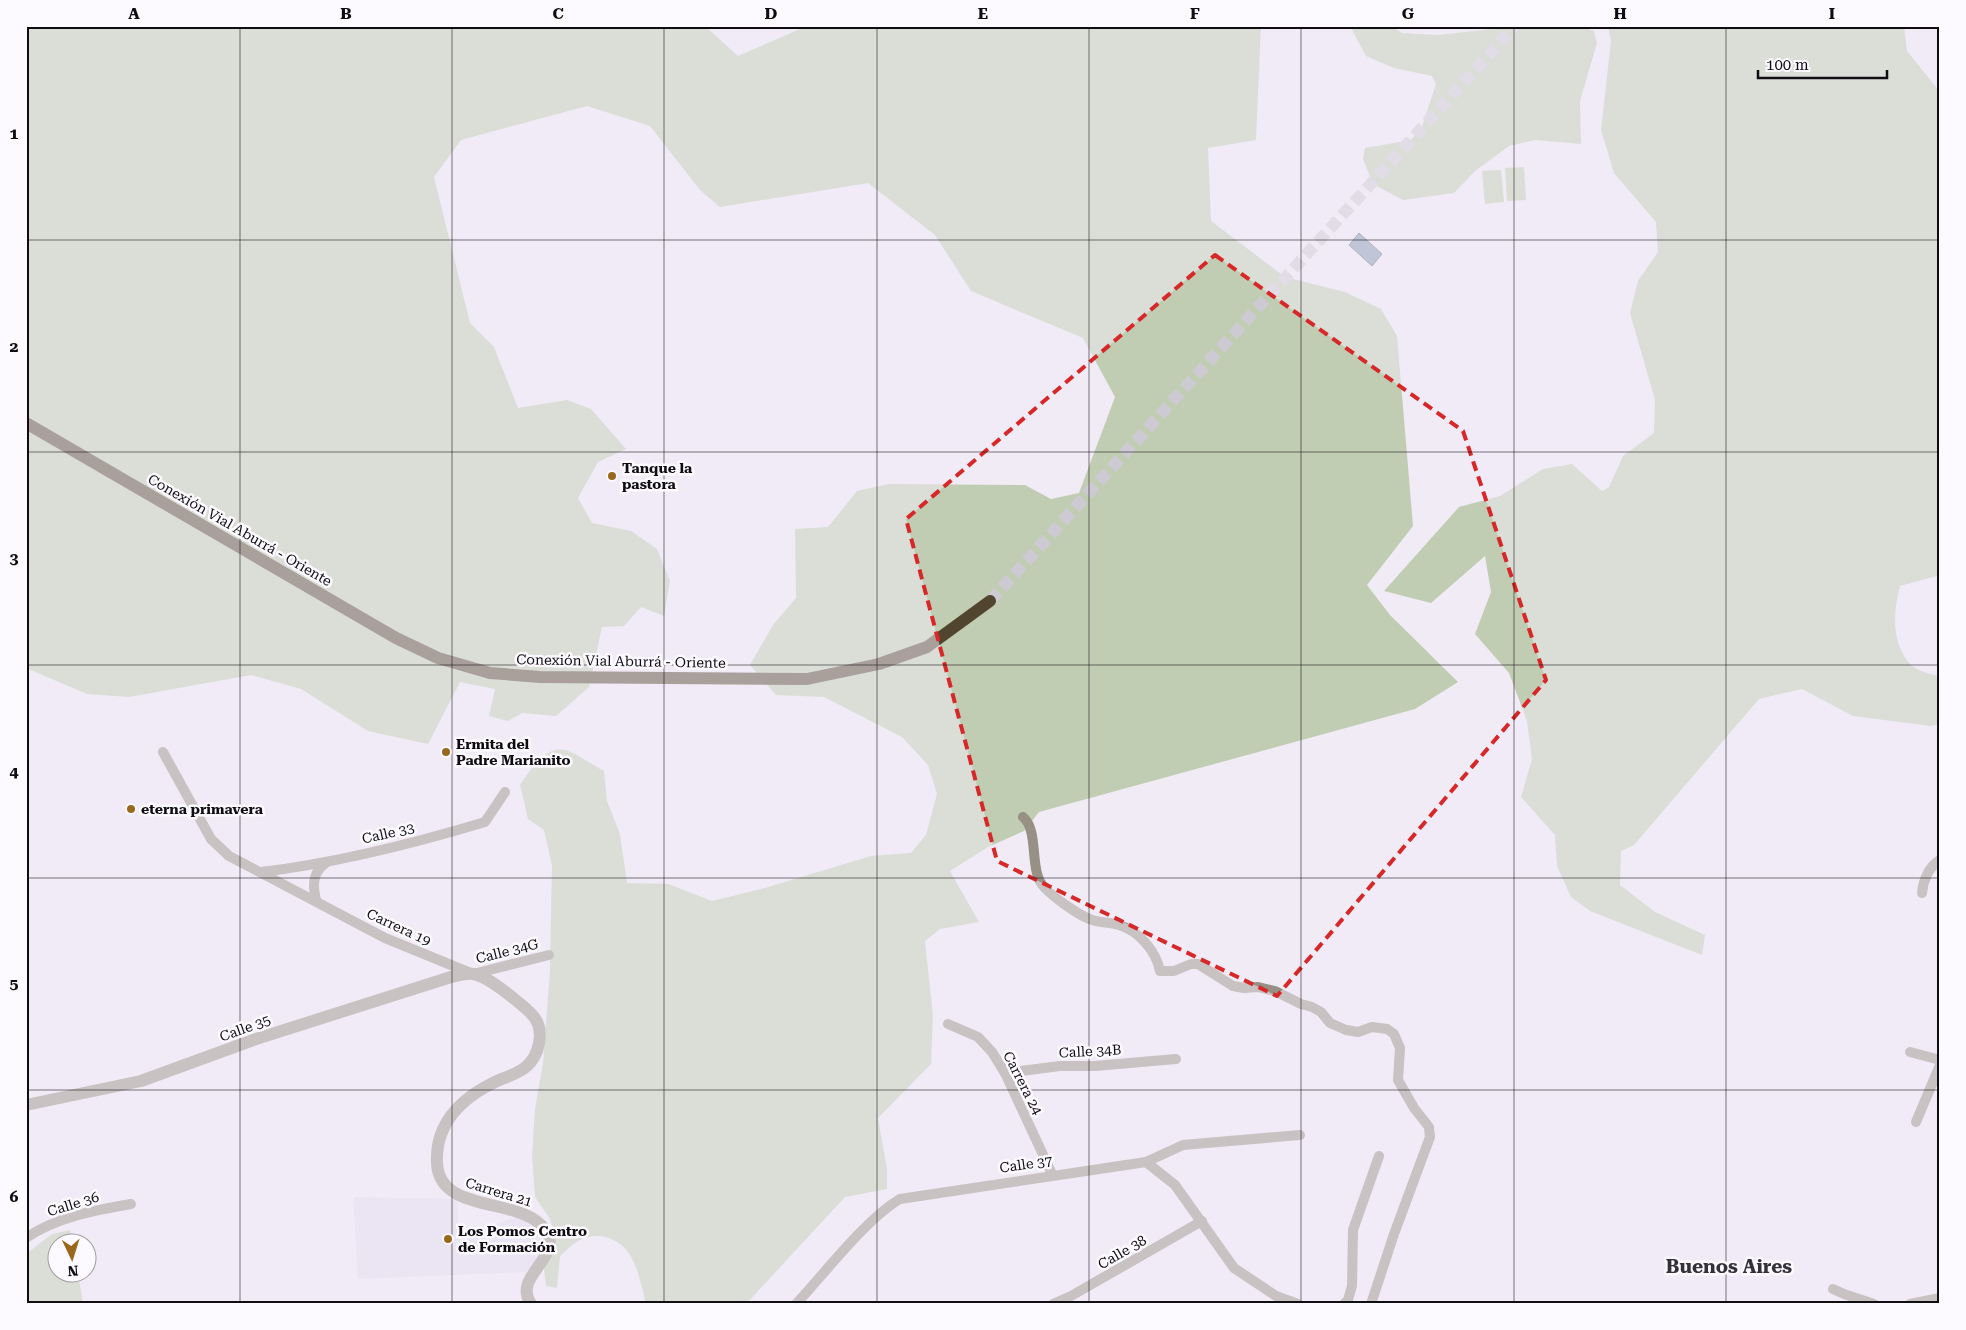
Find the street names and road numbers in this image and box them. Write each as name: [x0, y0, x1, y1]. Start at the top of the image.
street label: Conexión Vial Aburrá - Oriente: [145, 471, 335, 589]
street label: Conexión Vial Aburrá - Oriente: [516, 651, 726, 671]
street label: Calle 33: [360, 819, 416, 847]
street label: Carrera 19: [364, 905, 434, 949]
street label: Calle 34G: [474, 935, 540, 967]
street label: Calle 35: [217, 1011, 273, 1045]
street label: Calle 34B: [1058, 1041, 1122, 1061]
street label: Carrera 24: [1000, 1049, 1046, 1118]
street label: Calle 37: [999, 1152, 1054, 1176]
street label: Carrera 21: [464, 1174, 535, 1210]
street label: Calle 36: [45, 1189, 101, 1219]
street label: Calle 38: [1095, 1232, 1149, 1272]

